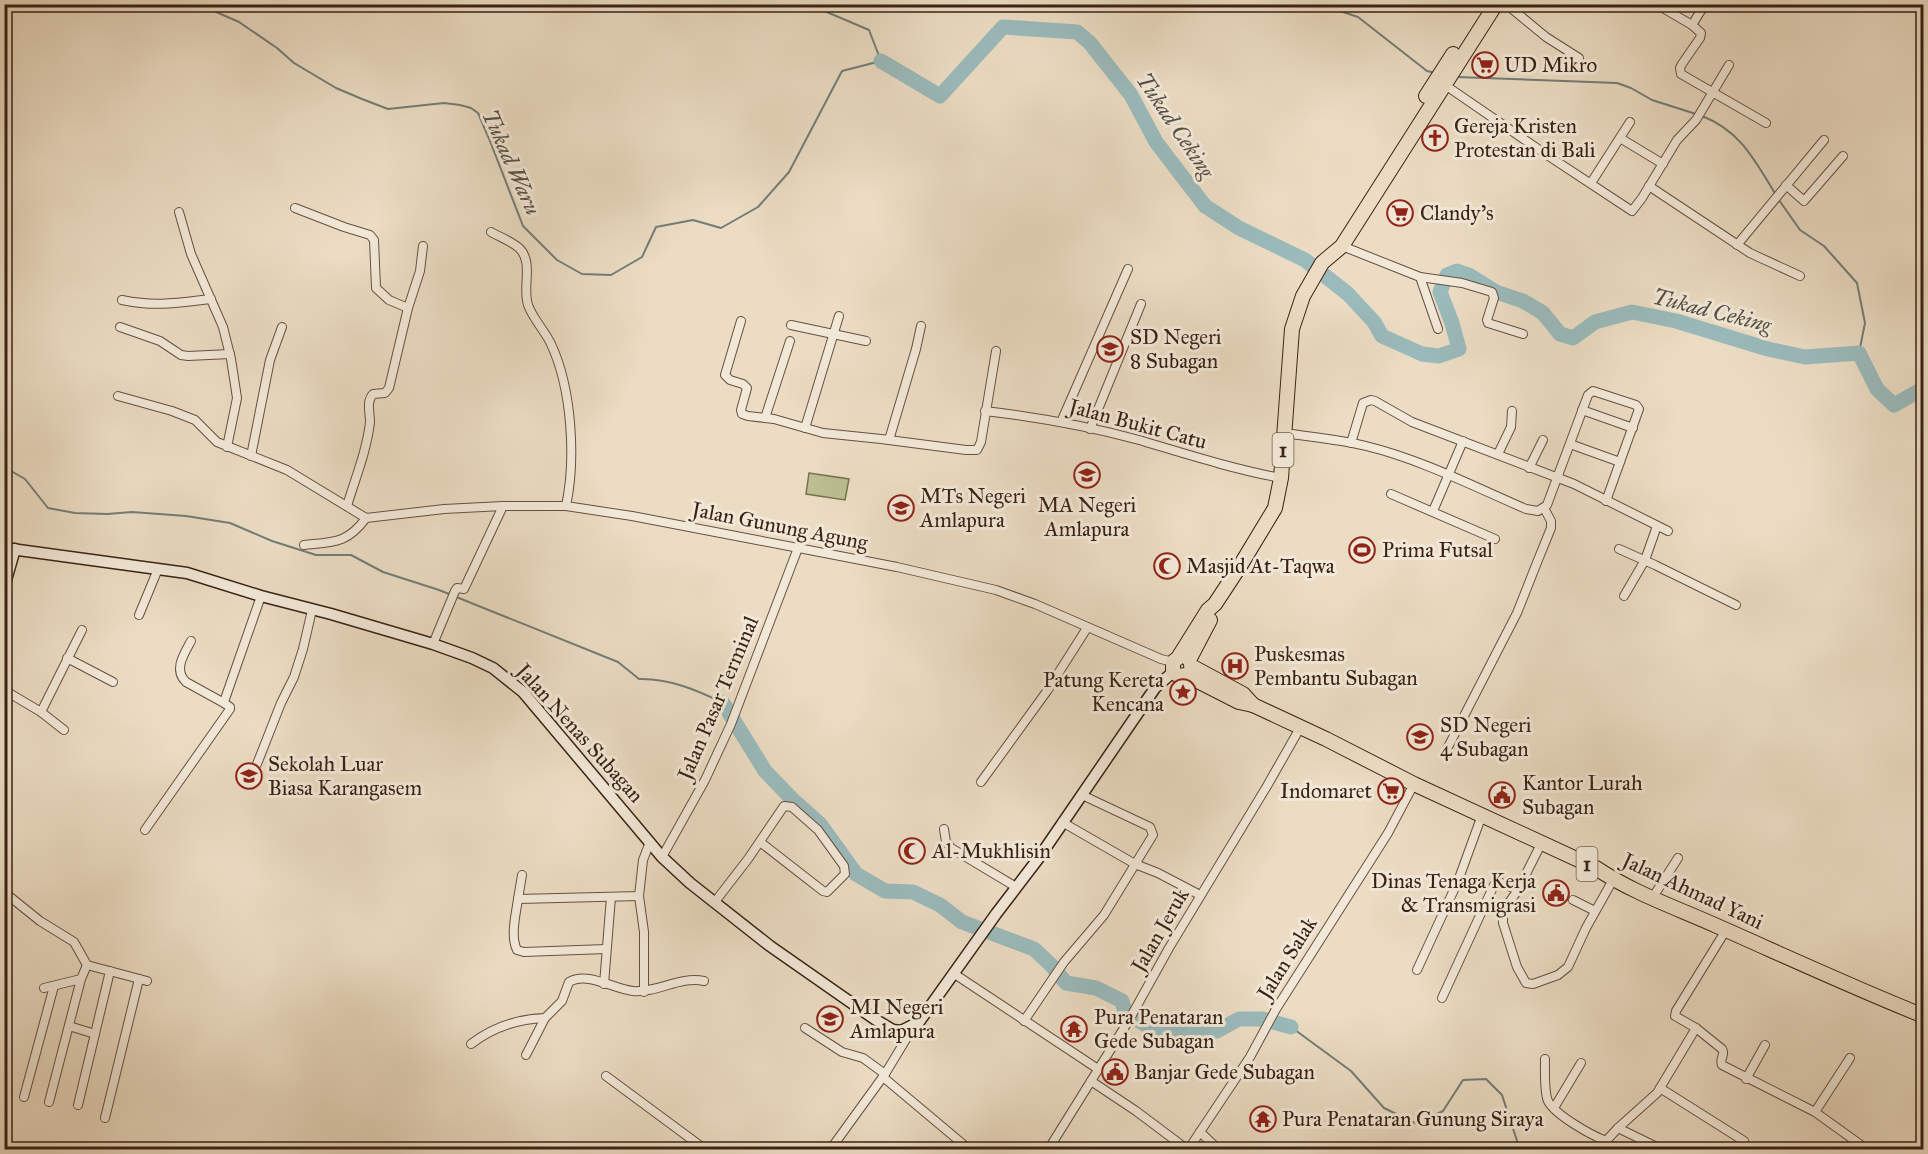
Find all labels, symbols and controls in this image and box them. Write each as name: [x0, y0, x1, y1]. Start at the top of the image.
supermarket icon: UD Mikro: [1470, 50, 1500, 80]
place label: UD Mikro: [1504, 52, 1598, 78]
water label: Tukad Ceking: [1131, 67, 1222, 184]
water label: Tukad Waru: [476, 105, 547, 219]
place label: Gereja Kristen Protestan di Bali: [1454, 113, 1596, 163]
church icon: Gereja Kristen Protestan di Bali: [1420, 123, 1450, 153]
supermarket icon: Clandy's: [1385, 198, 1415, 228]
place label: Clandy's: [1420, 200, 1494, 226]
water label: Tukad Ceking: [1650, 283, 1776, 339]
place label: SD Negeri 8 Subagan: [1130, 324, 1222, 374]
school or university icon: SD Negeri 8 Subagan: [1095, 334, 1125, 364]
street label: Jalan Bukit Catu: [1064, 393, 1210, 455]
road number: 1: [1272, 433, 1294, 467]
school or university icon: MA Negeri Amlapura: [1072, 460, 1102, 490]
place label: MTs Negeri Amlapura: [919, 483, 1026, 533]
place label: MA Negeri Amlapura: [1038, 492, 1137, 542]
school or university icon: MTs Negeri Amlapura: [886, 493, 916, 523]
street label: Jalan Gunung Agung: [688, 496, 870, 556]
sports icon: Prima Futsal: [1347, 535, 1377, 565]
place label: Prima Futsal: [1382, 537, 1493, 563]
mosque icon: Masjid At-Taqwa: [1152, 551, 1182, 581]
place label: Masjid At-Taqwa: [1186, 553, 1335, 579]
street label: Jalan Pasar Terminal: [671, 612, 764, 786]
place label: Puskesmas Pembantu Subagan: [1254, 641, 1418, 691]
hospital icon: Puskesmas Pembantu Subagan: [1220, 651, 1250, 681]
street label: Jalan Nenas Subagan: [509, 657, 649, 808]
place label: Patung Kereta Kencana: [1043, 667, 1164, 717]
place icon: Patung Kereta Kencana: [1168, 677, 1198, 707]
place label: SD Negeri 4 Subagan: [1440, 712, 1532, 762]
school or university icon: SD Negeri 4 Subagan: [1405, 722, 1435, 752]
place label: Sekolah Luar Biasa Karangasem: [268, 751, 422, 801]
school or university icon: Sekolah Luar Biasa Karangasem: [234, 761, 264, 791]
place label: Kantor Lurah Subagan: [1522, 770, 1643, 820]
supermarket icon: Indomaret: [1376, 776, 1406, 806]
place label: Indomaret: [1280, 778, 1373, 804]
public building icon: Kantor Lurah Subagan: [1487, 780, 1517, 810]
mosque icon: Al-Mukhlisin: [897, 836, 927, 866]
place label: Al-Mukhlisin: [931, 838, 1051, 864]
street label: Jalan Ahmad Yani: [1616, 846, 1768, 935]
road number: 1: [1576, 847, 1598, 881]
place label: Dinas Tenaga Kerja & Transmigrasi: [1371, 868, 1536, 918]
public building icon: Dinas Tenaga Kerja & Transmigrasi: [1541, 878, 1571, 908]
street label: Jalan Jeruk: [1124, 883, 1195, 979]
street label: Jalan Salak: [1250, 912, 1323, 1006]
place label: MI Negeri Amlapura: [849, 994, 944, 1044]
school or university icon: MI Negeri Amlapura: [815, 1004, 845, 1034]
place label: Pura Penataran Gede Subagan: [1094, 1004, 1223, 1054]
temple icon: Pura Penataran Gede Subagan: [1059, 1014, 1089, 1044]
public building icon: Banjar Gede Subagan: [1100, 1057, 1130, 1087]
place label: Banjar Gede Subagan: [1134, 1059, 1315, 1085]
temple icon: Pura Penataran Gunung Siraya: [1248, 1104, 1278, 1134]
place label: Pura Penataran Gunung Siraya: [1282, 1106, 1544, 1132]

